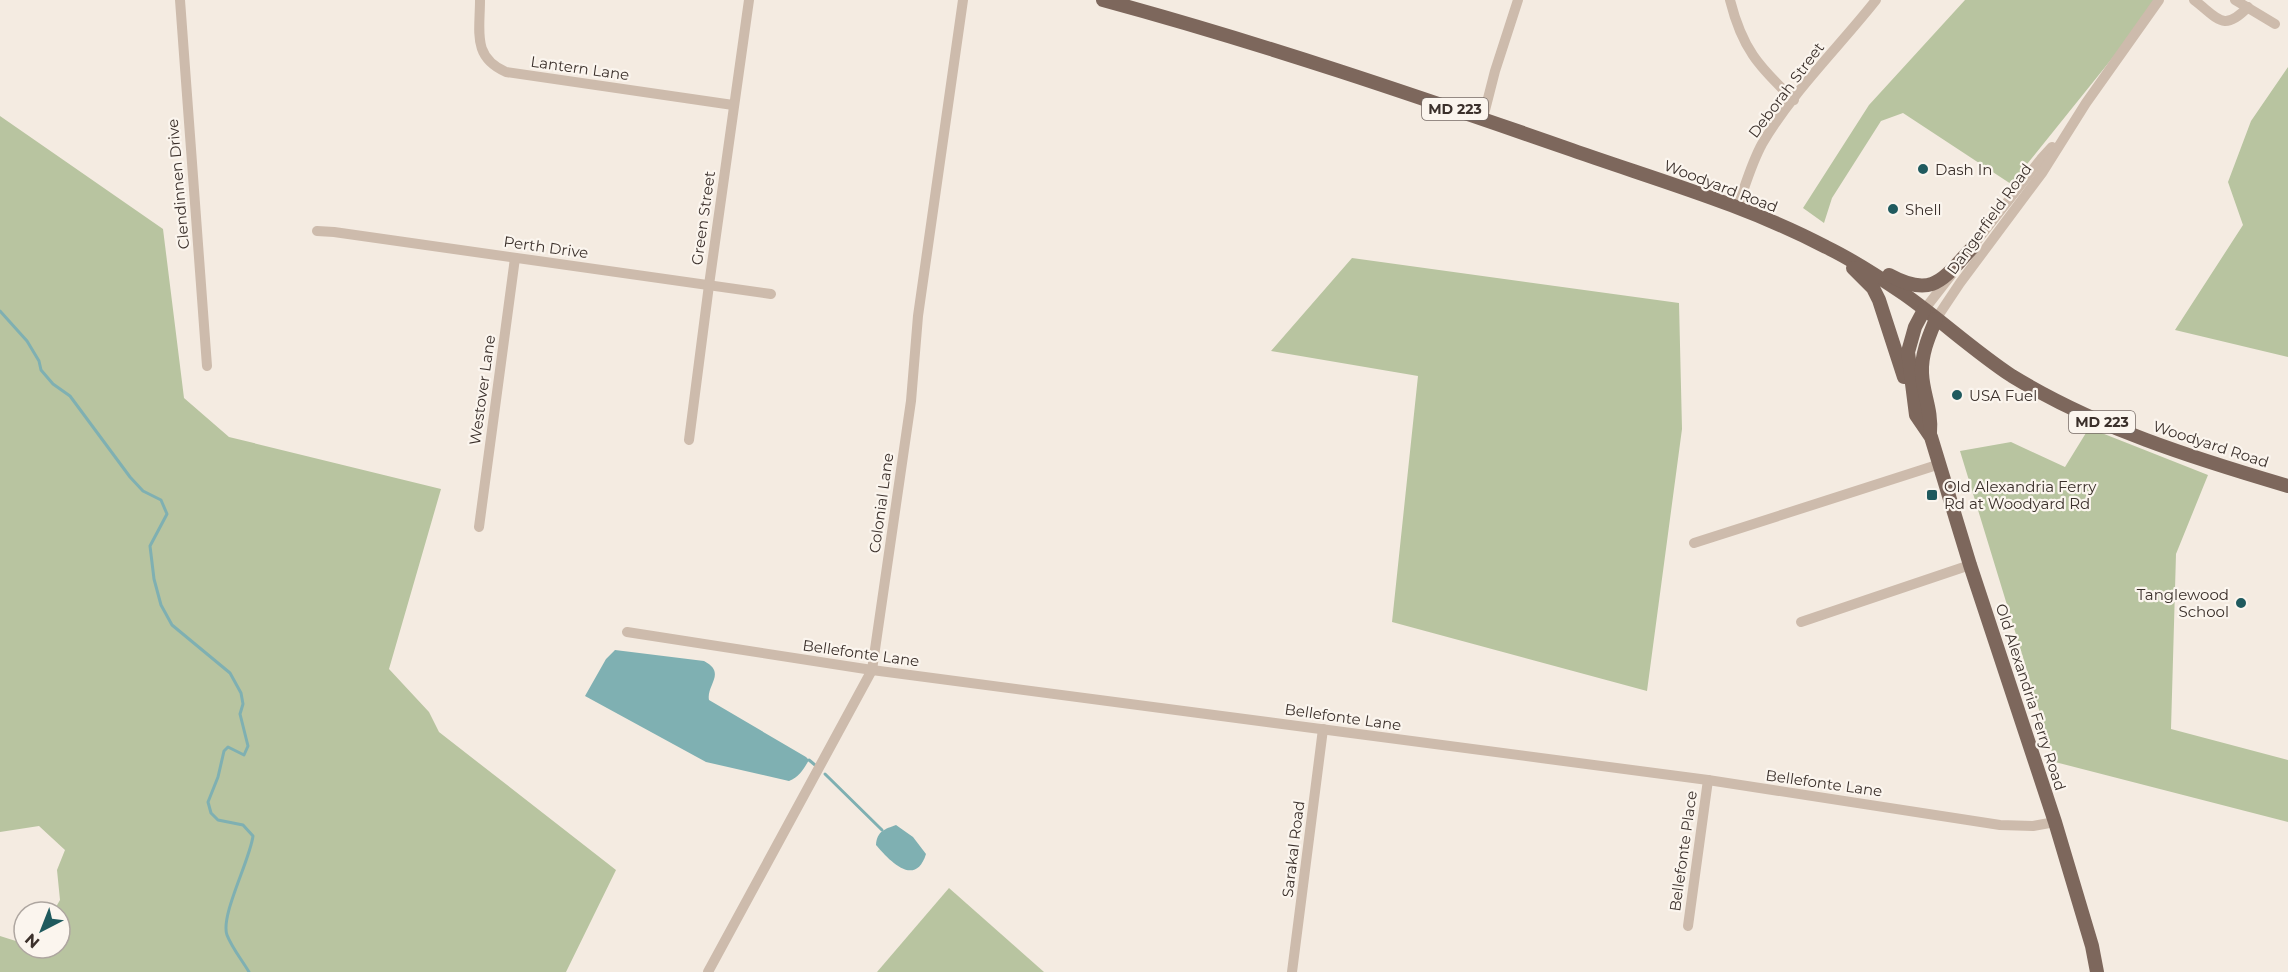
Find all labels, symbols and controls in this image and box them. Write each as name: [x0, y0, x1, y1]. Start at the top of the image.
street label: Deborah Street: [1744, 38, 1828, 142]
street label: Lantern Lane: [529, 52, 631, 84]
road number: MD 223: [1422, 98, 1488, 120]
street label: Clendinnen Drive: [163, 118, 193, 250]
street label: Woodyard Road: [1661, 156, 1781, 216]
place label: Dash In: [1935, 160, 1992, 179]
street label: Dangerfield Road: [1942, 160, 2036, 278]
marker: Dash In: [1916, 162, 1930, 176]
street label: Green Street: [687, 170, 719, 266]
place label: Shell: [1905, 200, 1942, 219]
marker: Shell: [1886, 202, 1900, 216]
street label: Perth Drive: [502, 232, 590, 262]
street label: Westover Lane: [465, 334, 499, 446]
place label: USA Fuel: [1969, 386, 2037, 405]
marker: USA Fuel: [1950, 388, 1964, 402]
road number: MD 223: [2069, 411, 2135, 433]
street label: Woodyard Road: [2151, 416, 2271, 472]
street label: Colonial Lane: [865, 452, 897, 554]
place label: Old Alexandria Ferry Rd at Woodyard Rd: [1944, 477, 2097, 513]
marker: Old Alexandria Ferry Rd at Woodyard Rd: [1925, 488, 1939, 502]
place label: Tanglewood School: [2137, 585, 2229, 621]
marker: Tanglewood School: [2234, 596, 2248, 610]
street label: Old Alexandria Ferry Road: [1992, 601, 2070, 793]
street label: Bellefonte Lane: [801, 635, 921, 671]
street label: Bellefonte Lane: [1283, 699, 1403, 735]
street label: Bellefonte Lane: [1764, 765, 1884, 801]
street label: Bellefonte Place: [1665, 789, 1701, 913]
street label: Sarakal Road: [1278, 800, 1308, 898]
north arrow: [12, 900, 72, 960]
text: N: [21, 929, 43, 952]

